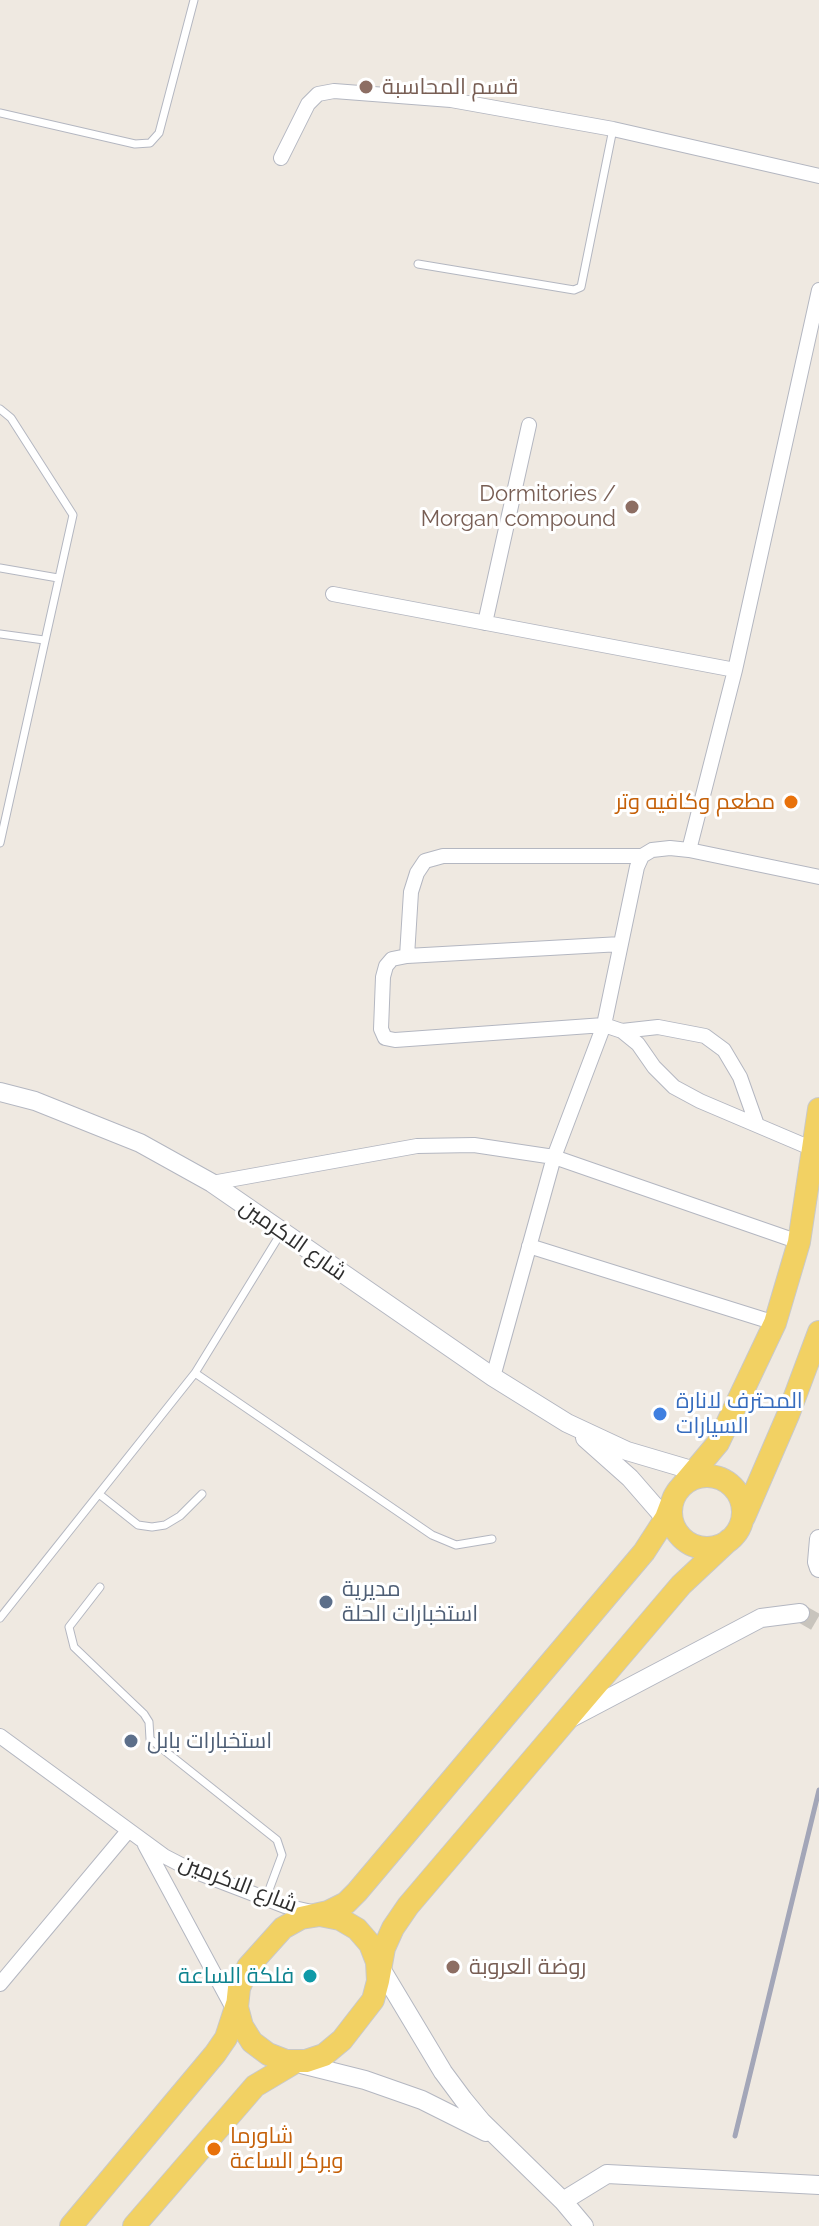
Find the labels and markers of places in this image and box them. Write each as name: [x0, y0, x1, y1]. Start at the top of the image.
place label: قسم المحاسبة: [382, 74, 518, 100]
marker: قسم المحاسبة: [357, 78, 375, 96]
place label: Dormitories / Morgan compound: [421, 481, 616, 532]
marker: Dormitories / Morgan compound: [623, 498, 641, 516]
place label: مطعم وكافيه وتر: [615, 789, 775, 815]
marker: مطعم وكافيه وتر: [782, 793, 800, 811]
place label: المحترف لانارة السيارات: [676, 1388, 803, 1440]
marker: المحترف لانارة السيارات: [651, 1405, 669, 1423]
place label: مديرية استخبارات الحلة: [342, 1576, 478, 1628]
marker: مديرية استخبارات الحلة: [317, 1593, 335, 1611]
place label: استخبارات بابل: [147, 1728, 272, 1754]
marker: استخبارات بابل: [122, 1732, 140, 1750]
place label: روضة العروبة: [469, 1954, 586, 1980]
marker: روضة العروبة: [444, 1958, 462, 1976]
place label: فلكة الساعة: [178, 1963, 294, 1989]
marker: فلكة الساعة: [301, 1967, 319, 1985]
place label: شاورما وبركر الساعة: [230, 2123, 344, 2174]
marker: شاورما وبركر الساعة: [205, 2140, 223, 2158]

